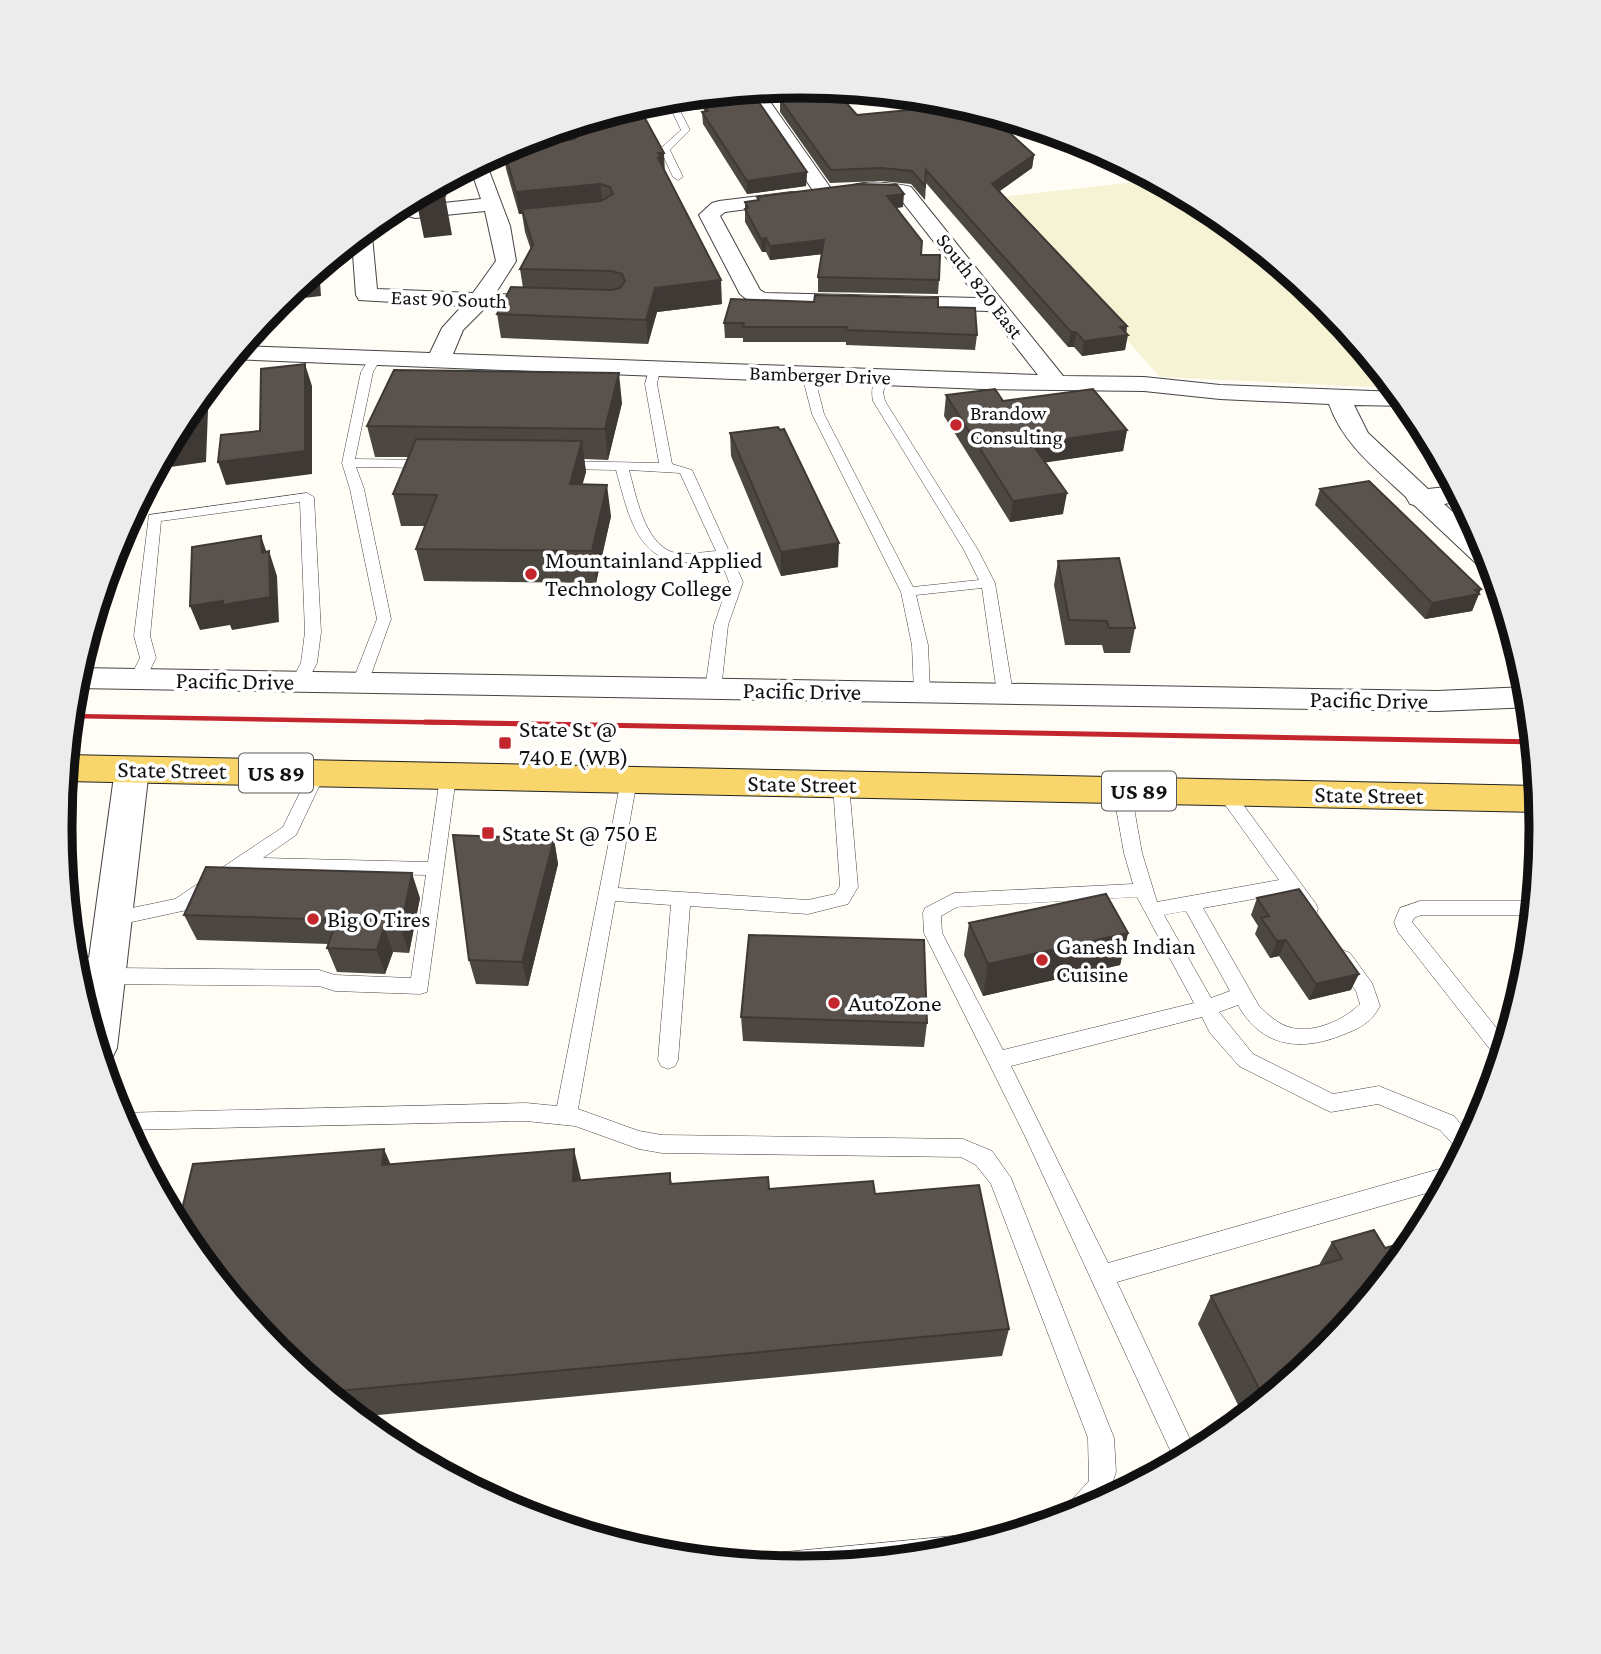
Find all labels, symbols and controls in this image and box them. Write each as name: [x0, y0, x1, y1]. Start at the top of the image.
street label: South 820 East: [931, 229, 1029, 344]
street label: East 90 South: [390, 285, 508, 313]
street label: Bamberger Drive: [749, 361, 891, 389]
place label: Brandow Consulting: [970, 401, 1063, 449]
marker: Brandow Consulting: [948, 417, 964, 433]
place label: Mountainland Applied Technology College: [545, 546, 763, 601]
marker: Mountainland Applied Technology College: [523, 566, 539, 582]
street label: Pacific Drive: [176, 666, 295, 695]
street label: Pacific Drive: [743, 676, 862, 705]
street label: Pacific Drive: [1310, 685, 1429, 714]
place label: State St @ 740 E (WB): [519, 715, 629, 771]
marker: State St @ 740 E (WB): [497, 735, 513, 751]
road number: US 89: [239, 754, 313, 792]
street label: State Street: [117, 755, 228, 784]
street label: State Street: [747, 769, 858, 798]
road number: US 89: [1102, 772, 1176, 810]
street label: State Street: [1314, 780, 1425, 809]
place label: State St @ 750 E: [502, 819, 658, 846]
marker: State St @ 750 E: [480, 825, 496, 841]
place label: Big O Tires: [327, 905, 430, 932]
marker: Big O Tires: [305, 911, 321, 927]
place label: Ganesh Indian Cuisine: [1056, 932, 1196, 987]
marker: Ganesh Indian Cuisine: [1034, 952, 1050, 968]
place label: AutoZone: [848, 989, 942, 1016]
marker: AutoZone: [826, 995, 842, 1011]

